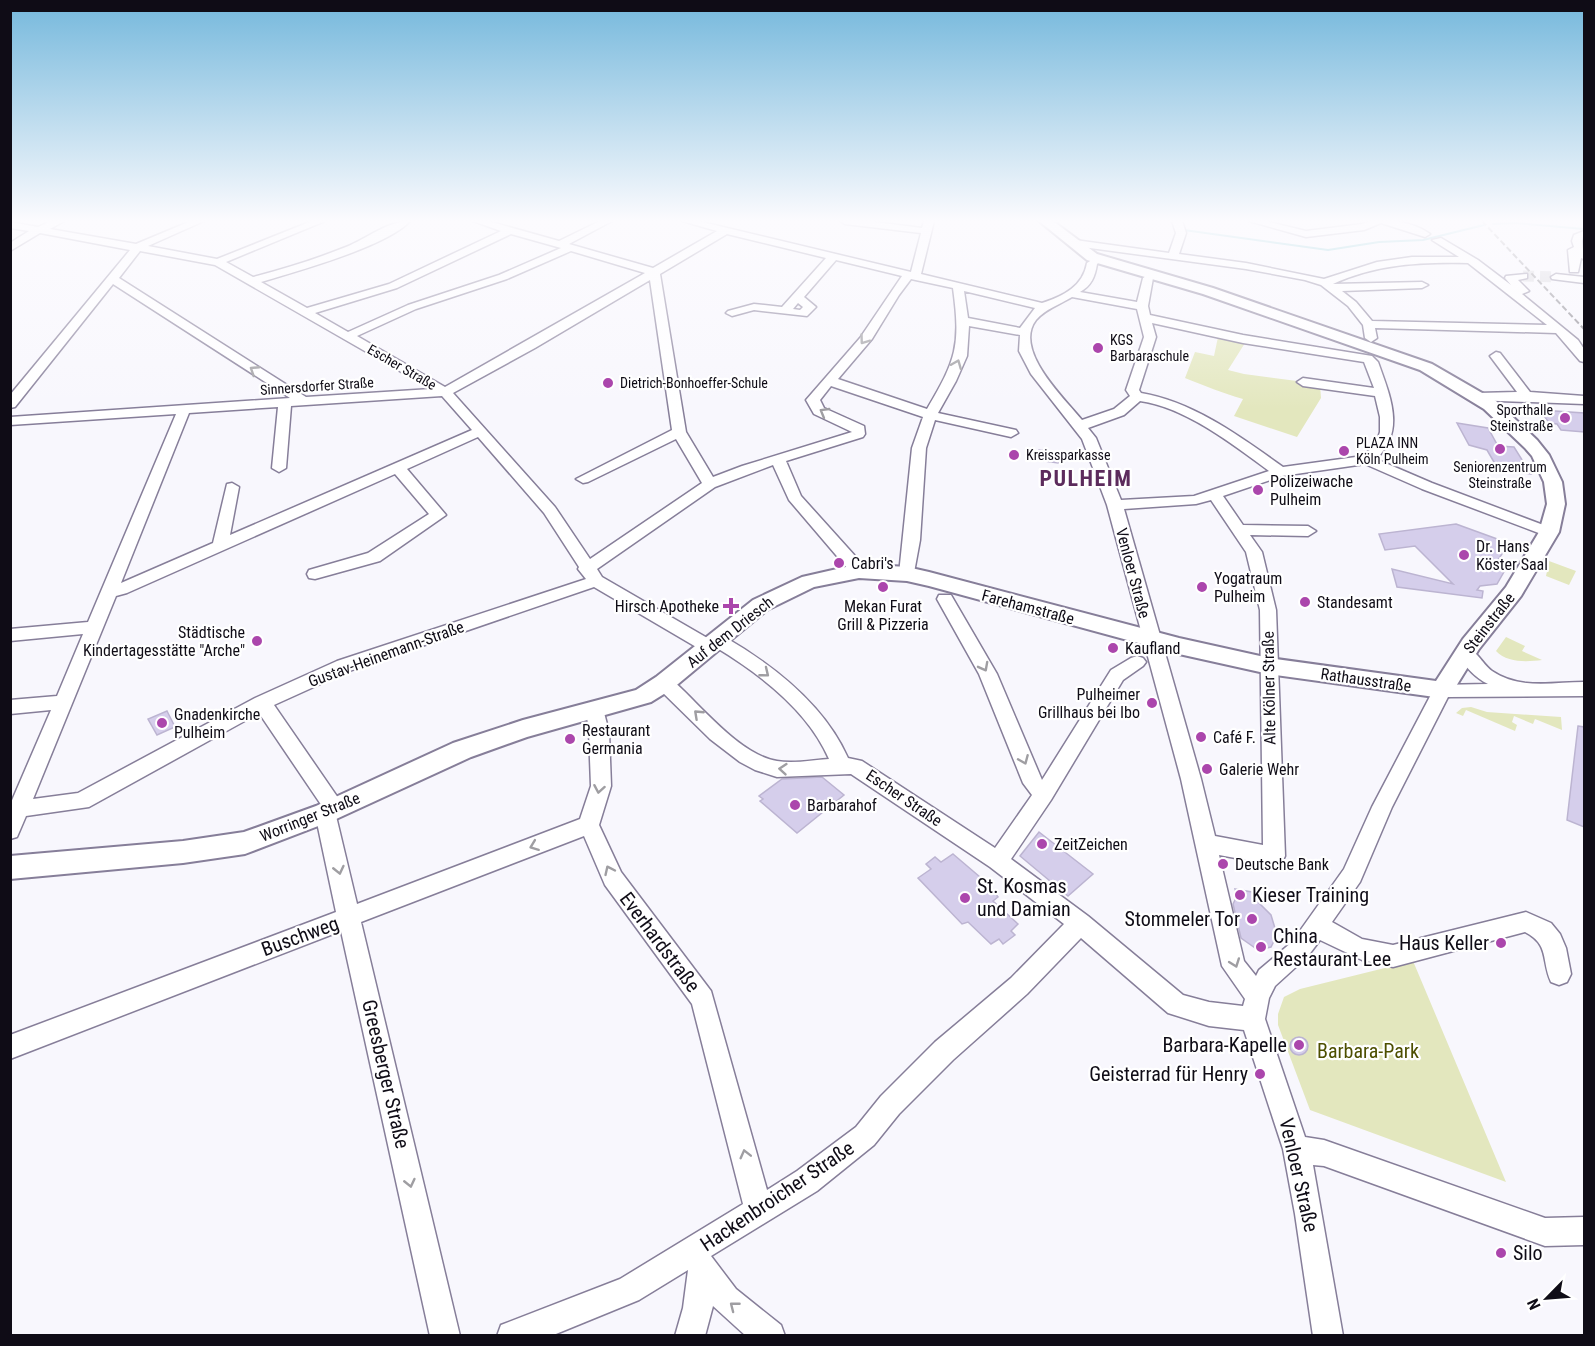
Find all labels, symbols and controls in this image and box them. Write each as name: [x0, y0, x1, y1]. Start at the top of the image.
place label: KGS Barbaraschule: [1110, 332, 1190, 364]
one-way arrow: [861, 334, 872, 345]
street label: Escher Straße: [365, 341, 440, 393]
marker: KGS Barbaraschule: [1091, 341, 1105, 355]
one-way arrow: [950, 359, 962, 370]
one-way arrow: [250, 366, 261, 377]
street label: Sinnersdorfer Straße: [260, 374, 375, 398]
place label: Dietrich-Bonhoeffer-Schule: [620, 375, 768, 391]
marker: Dietrich-Bonhoeffer-Schule: [601, 376, 615, 390]
place label: Sporthalle Steinstraße: [1490, 402, 1553, 434]
one-way arrow: [820, 408, 830, 419]
marker: Sporthalle Steinstraße: [1558, 411, 1572, 425]
place label: PLAZA INN Köln Pulheim: [1356, 435, 1429, 467]
marker: Seniorenzentrum Steinstraße: [1493, 442, 1507, 456]
marker: PLAZA INN Köln Pulheim: [1337, 444, 1351, 458]
place label: Kreissparkasse: [1026, 447, 1111, 463]
marker: Kreissparkasse: [1007, 448, 1021, 462]
place label: Seniorenzentrum Steinstraße: [1453, 459, 1547, 491]
district label: PULHEIM: [1039, 466, 1133, 491]
place label: Polizeiwache Pulheim: [1270, 472, 1353, 509]
marker: Polizeiwache Pulheim: [1251, 483, 1265, 497]
street label: Venloer Straße: [1112, 526, 1154, 620]
place label: Dr. Hans Köster Saal: [1476, 537, 1548, 574]
marker: Dr. Hans Köster Saal: [1457, 548, 1471, 562]
place label: Cabri's: [851, 554, 894, 573]
marker: Cabri's: [832, 556, 846, 570]
place label: Yogatraum Pulheim: [1214, 569, 1282, 606]
marker: Mekan Furat Grill & Pizzeria: [876, 580, 890, 594]
marker: Yogatraum Pulheim: [1195, 580, 1209, 594]
street label: Farehamstraße: [980, 586, 1076, 628]
street label: Steinstraße: [1459, 589, 1519, 657]
street label: Auf dem Driesch: [683, 592, 777, 672]
place label: Standesamt: [1317, 593, 1393, 612]
marker: Standesamt: [1298, 595, 1312, 609]
place label: Hirsch Apotheke: [615, 597, 719, 616]
place label: Mekan Furat Grill & Pizzeria: [837, 597, 929, 634]
marker: Hirsch Apotheke: [724, 599, 738, 613]
street label: Gustav-Heinemann-Straße: [306, 617, 466, 691]
place label: Städtische Kindertagesstätte "Arche": [83, 623, 245, 660]
street label: Alte Kölner Straße: [1259, 631, 1279, 745]
marker: Städtische Kindertagesstätte "Arche": [250, 634, 264, 648]
place label: Kaufland: [1125, 639, 1181, 658]
marker: Kaufland: [1106, 641, 1120, 655]
one-way arrow: [977, 661, 988, 671]
street label: Rathausstraße: [1319, 664, 1413, 696]
one-way arrow: [758, 665, 769, 676]
place label: Pulheimer Grillhaus bei Ibo: [1038, 685, 1140, 722]
marker: Pulheimer Grillhaus bei Ibo: [1145, 696, 1159, 710]
place label: Gnadenkirche Pulheim: [174, 705, 260, 742]
one-way arrow: [694, 710, 705, 721]
marker: Gnadenkirche Pulheim: [155, 716, 169, 730]
place label: Restaurant Germania: [582, 721, 650, 758]
place label: Café F.: [1213, 728, 1256, 747]
marker: Café F.: [1194, 730, 1208, 744]
marker: Restaurant Germania: [563, 732, 577, 746]
one-way arrow: [1017, 753, 1029, 764]
place label: Galerie Wehr: [1219, 760, 1299, 779]
marker: Galerie Wehr: [1200, 762, 1214, 776]
one-way arrow: [778, 763, 788, 776]
street label: Escher Straße: [862, 766, 946, 830]
one-way arrow: [593, 783, 606, 793]
street label: Worringer Straße: [257, 788, 363, 846]
place label: Barbarahof: [807, 796, 877, 815]
marker: Barbarahof: [788, 798, 802, 812]
place label: ZeitZeichen: [1054, 835, 1128, 854]
marker: ZeitZeichen: [1035, 837, 1049, 851]
one-way arrow: [529, 839, 540, 852]
place label: Deutsche Bank: [1235, 855, 1330, 874]
marker: Deutsche Bank: [1216, 857, 1230, 871]
one-way arrow: [331, 865, 344, 875]
one-way arrow: [605, 865, 617, 876]
place label: St. Kosmas und Damian: [977, 874, 1071, 921]
place label: Kieser Training: [1252, 883, 1369, 907]
street label: Everhardstraße: [615, 887, 705, 997]
marker: Kieser Training: [1233, 888, 1247, 902]
marker: St. Kosmas und Damian: [958, 891, 972, 905]
place label: Stommeler Tor: [1125, 907, 1240, 931]
street label: Buschweg: [258, 911, 342, 961]
marker: Stommeler Tor: [1245, 912, 1259, 926]
place label: China Restaurant Lee: [1273, 924, 1391, 971]
place label: Haus Keller: [1399, 931, 1489, 955]
marker: Haus Keller: [1494, 936, 1508, 950]
marker: China Restaurant Lee: [1254, 940, 1268, 954]
one-way arrow: [1228, 957, 1241, 967]
street label: Greesberger Straße: [357, 997, 415, 1151]
place label: Barbara-Kapelle: [1162, 1033, 1287, 1057]
marker: Barbara-Kapelle: [1292, 1038, 1306, 1052]
park label: Barbara-Park: [1317, 1039, 1419, 1063]
place label: Geisterrad für Henry: [1089, 1062, 1248, 1086]
marker: Geisterrad für Henry: [1253, 1067, 1267, 1081]
street label: Venloer Straße: [1274, 1116, 1324, 1234]
street label: Hackenbroicher Straße: [696, 1136, 858, 1256]
one-way arrow: [739, 1150, 752, 1160]
one-way arrow: [403, 1178, 416, 1188]
place label: Silo: [1513, 1241, 1543, 1265]
marker: Silo: [1494, 1246, 1508, 1260]
north arrow: [1517, 1268, 1577, 1328]
text: N: [1523, 1296, 1545, 1313]
one-way arrow: [730, 1302, 741, 1313]

